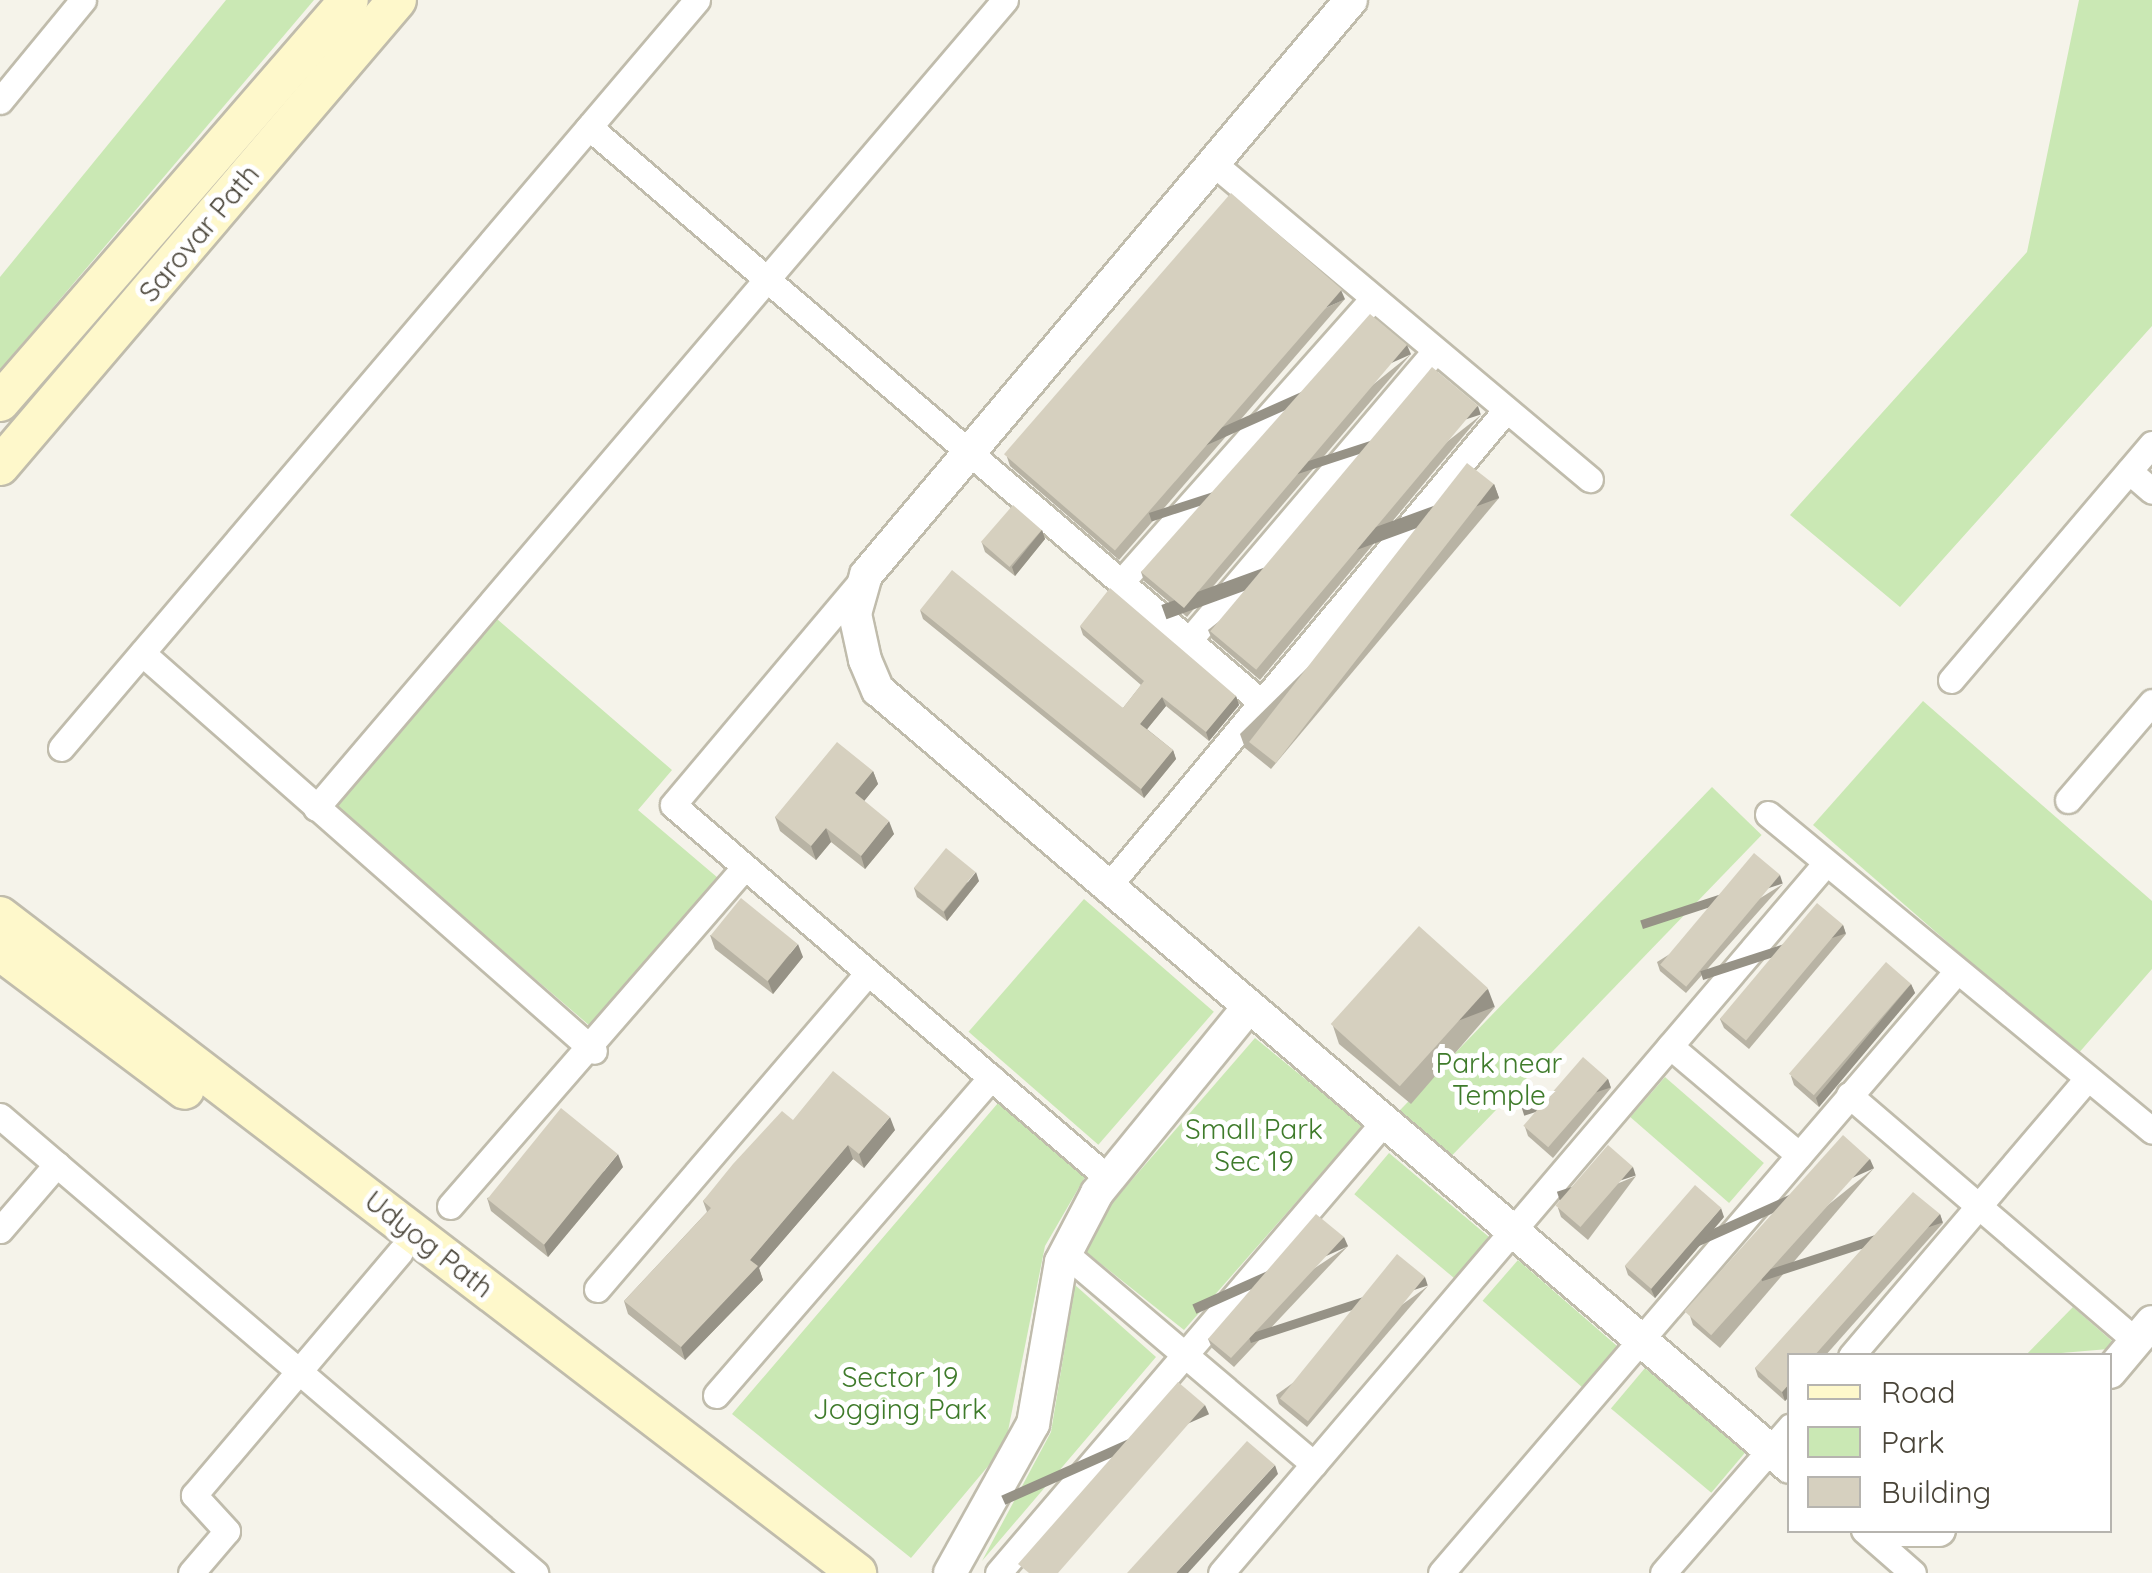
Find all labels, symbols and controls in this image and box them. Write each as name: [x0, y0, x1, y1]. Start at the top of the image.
street label: Sarovar Path: [132, 158, 266, 308]
park label: Park near Temple: [1436, 1046, 1562, 1112]
park label: Small Park Sec 19: [1185, 1112, 1323, 1178]
street label: Udyog Path: [358, 1183, 500, 1305]
legend: [1787, 1353, 2112, 1533]
park label: Sector 19 Jogging Park: [813, 1360, 987, 1426]
text: Road: [1881, 1373, 1955, 1411]
text: Park: [1881, 1423, 1945, 1461]
text: Building: [1881, 1473, 1991, 1511]

